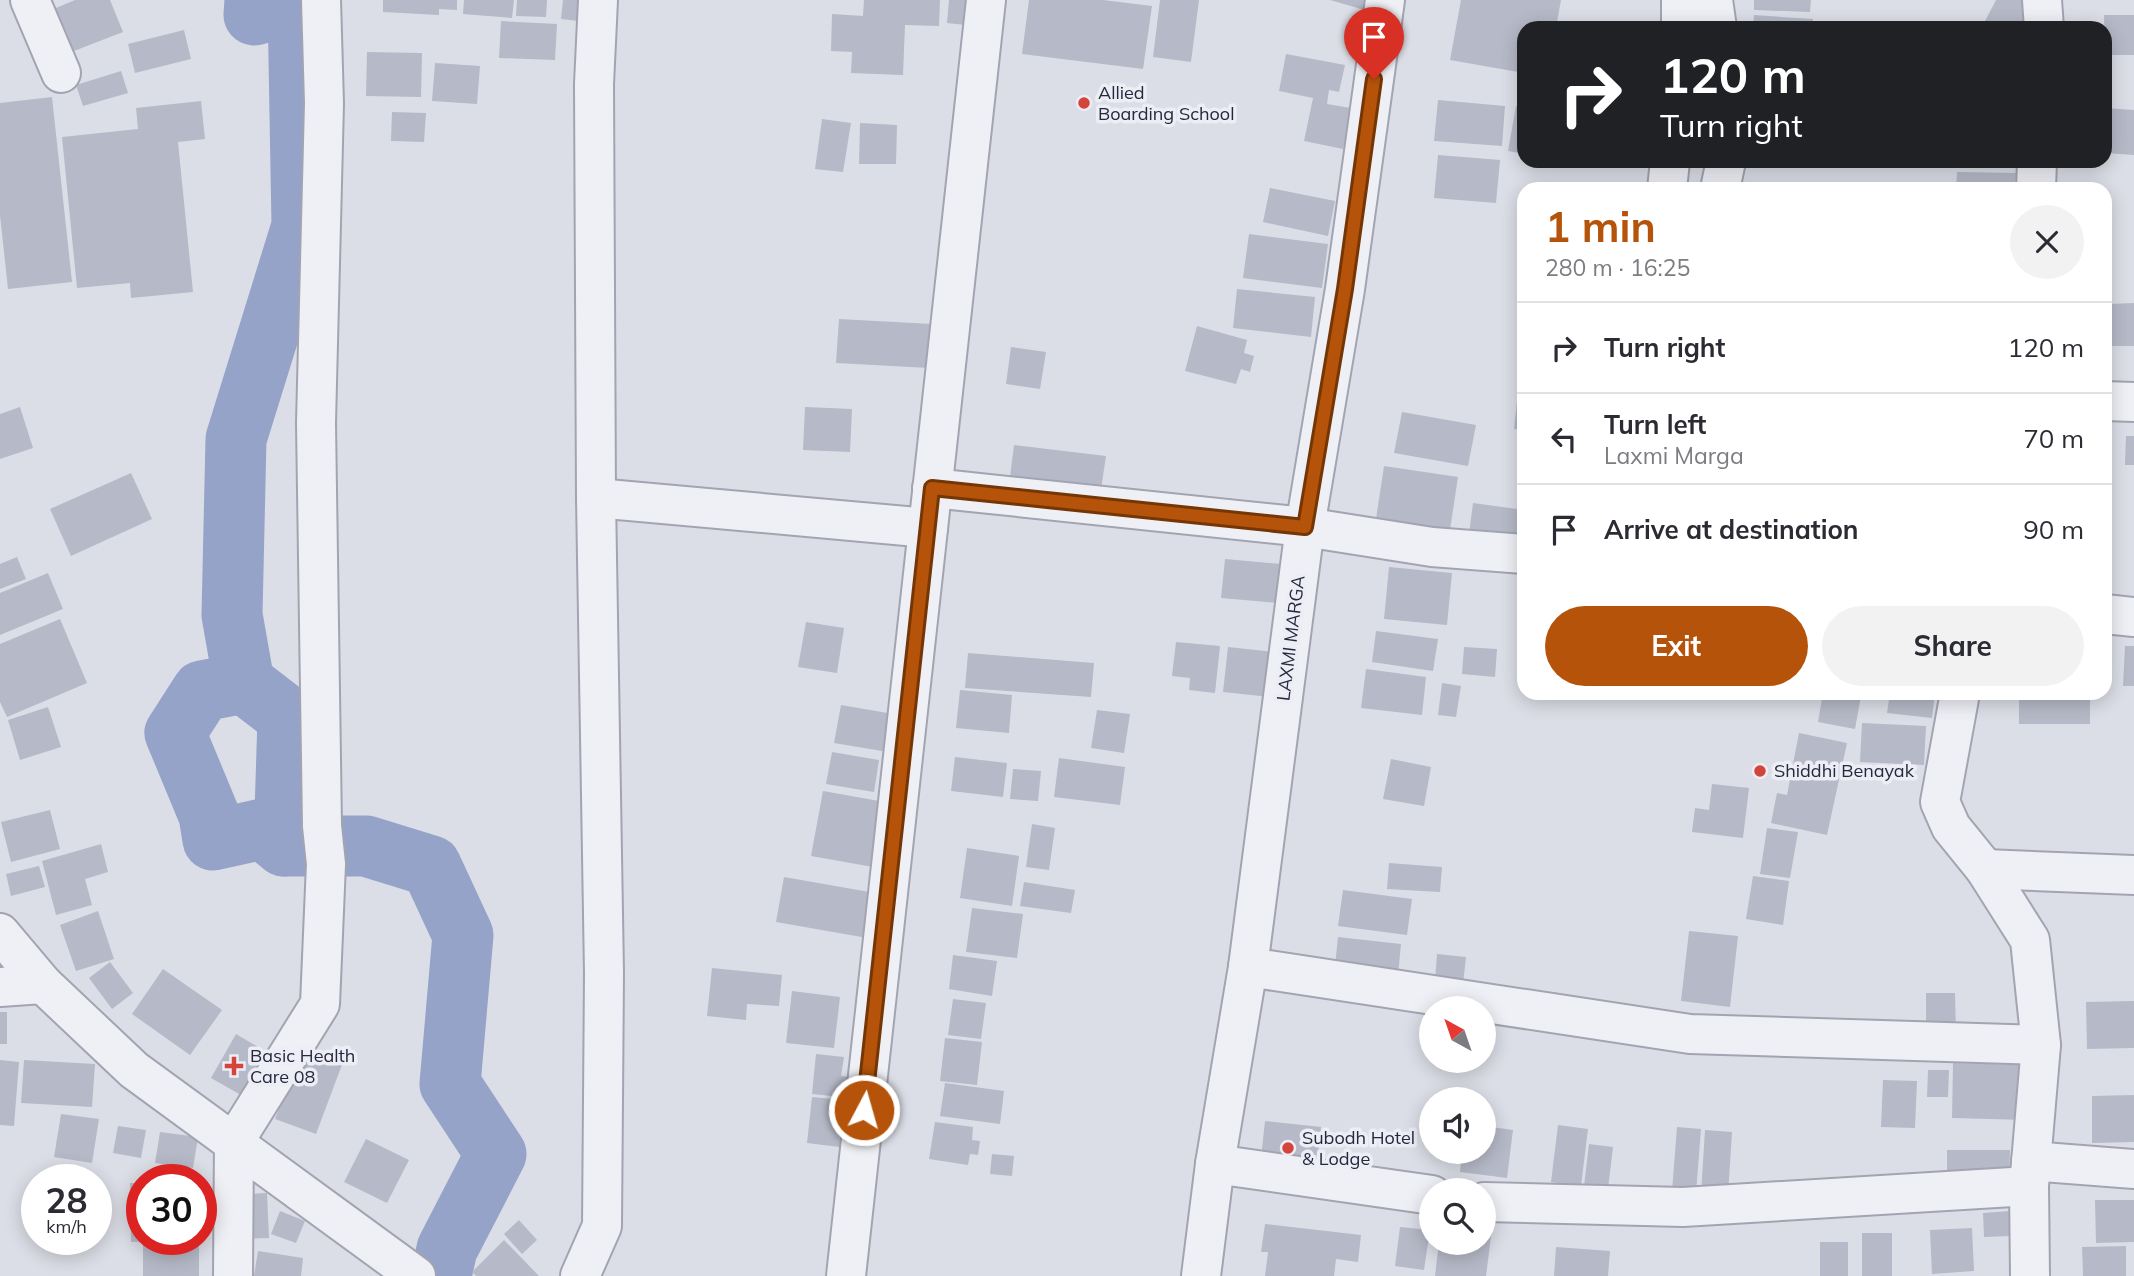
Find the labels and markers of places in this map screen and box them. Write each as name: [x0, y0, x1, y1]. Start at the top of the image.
pin: [1344, 7, 1404, 79]
place label: Allied Boarding School: [1098, 81, 1234, 125]
marker: Allied Boarding School: [1076, 95, 1092, 111]
place label: Shiddhi Benayak: [1774, 759, 1915, 782]
marker: Shiddhi Benayak: [1752, 763, 1768, 779]
place label: Basic Health Care 08: [250, 1044, 355, 1088]
marker: Basic Health Care 08: [224, 1056, 244, 1076]
place label: Subodh Hotel & Lodge: [1302, 1126, 1415, 1170]
marker: Subodh Hotel & Lodge: [1280, 1140, 1296, 1156]

